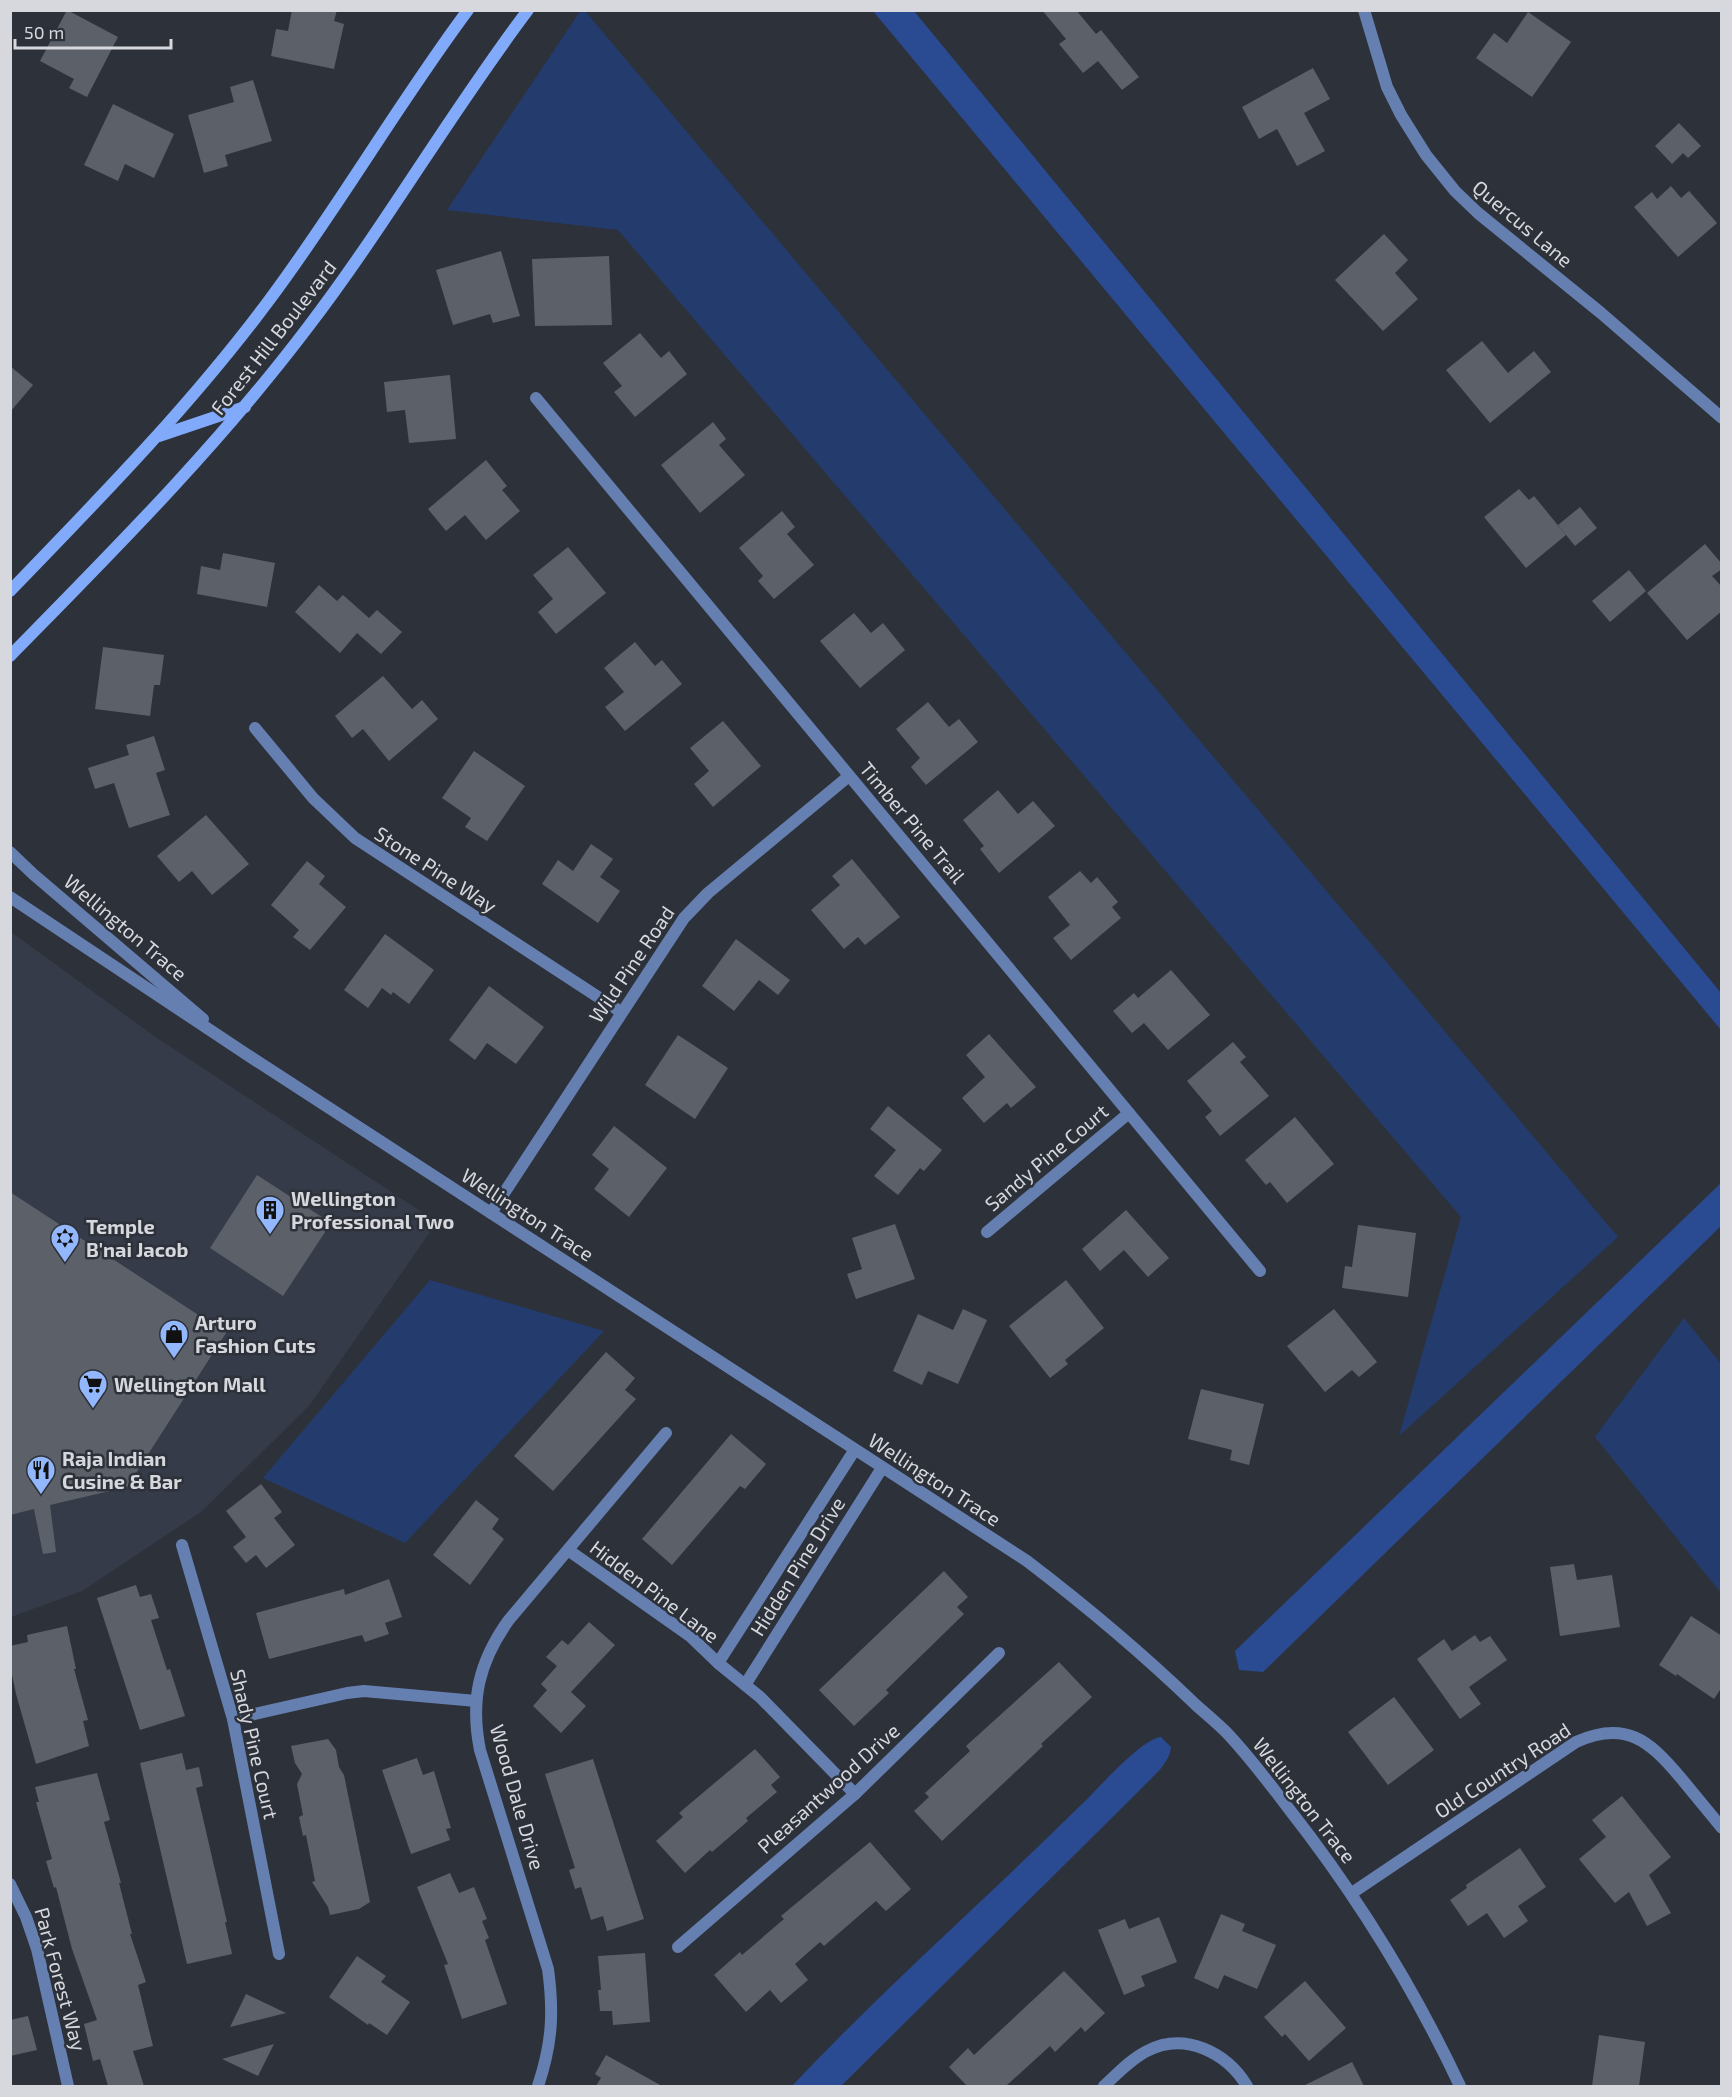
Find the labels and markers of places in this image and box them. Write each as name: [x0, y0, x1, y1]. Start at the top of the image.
place label: Wellington Professional Two: [291, 1186, 454, 1233]
building icon: Wellington Professional Two: [254, 1194, 286, 1236]
place label: Temple B'nai Jacob: [86, 1214, 189, 1261]
synagogue icon: Temple B'nai Jacob: [49, 1222, 81, 1264]
place label: Arturo Fashion Cuts: [195, 1310, 316, 1357]
shop icon: Arturo Fashion Cuts: [158, 1318, 190, 1360]
supermarket icon: Wellington Mall: [77, 1368, 109, 1410]
place label: Wellington Mall: [114, 1372, 266, 1396]
place label: Raja Indian Cusine & Bar: [62, 1446, 182, 1493]
restaurant icon: Raja Indian Cusine & Bar: [25, 1454, 57, 1496]

